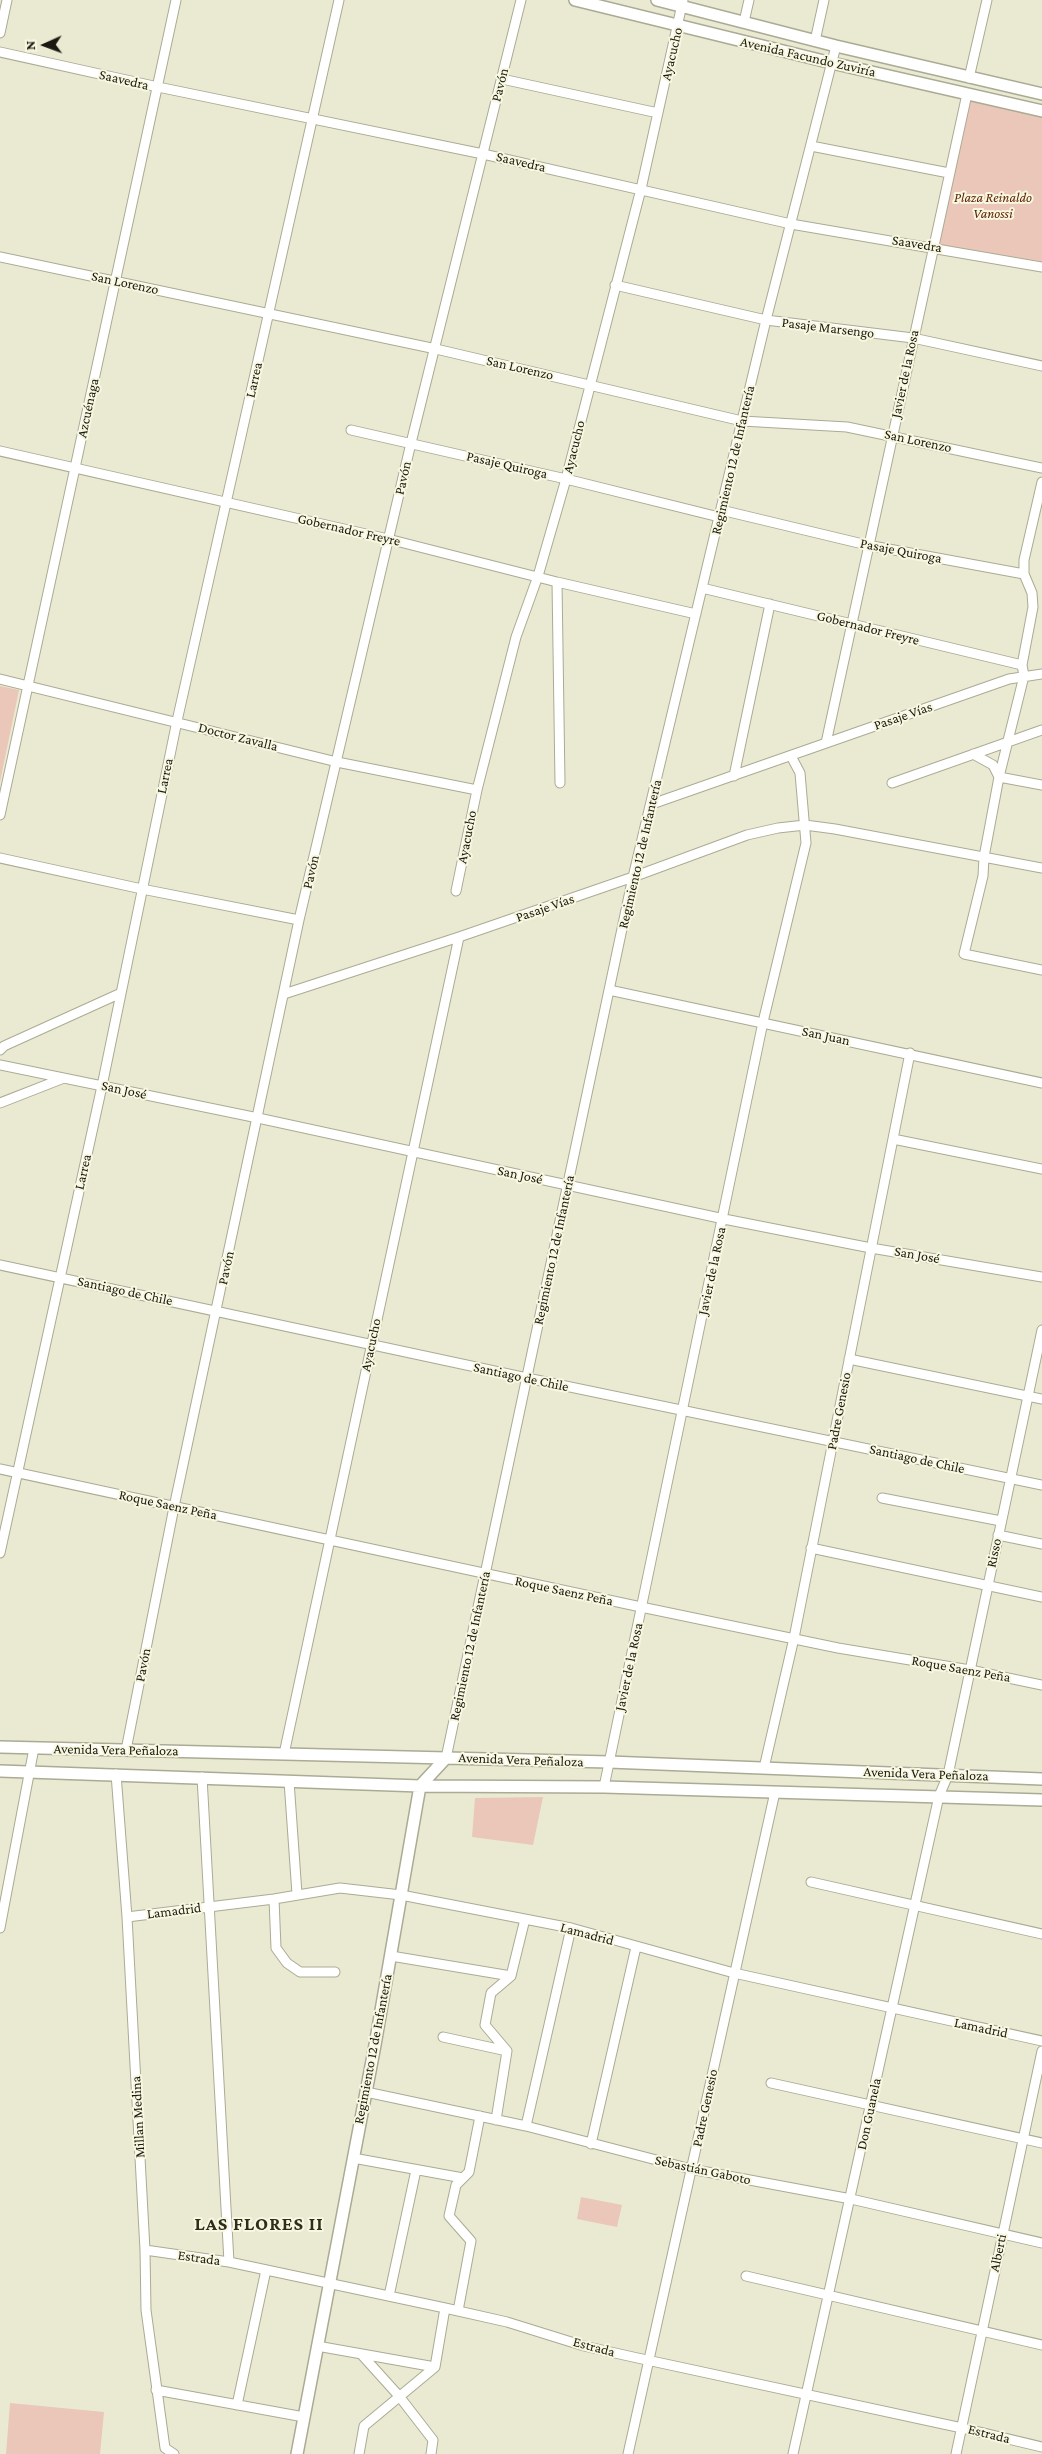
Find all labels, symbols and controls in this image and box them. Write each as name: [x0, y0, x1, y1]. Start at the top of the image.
north arrow: [20, 20, 70, 70]
street label: Ayacucho: [658, 26, 686, 82]
street label: Avenida Facundo Zuviría: [739, 33, 877, 81]
text: N: [22, 40, 38, 51]
street label: Saavedra: [98, 66, 150, 94]
street label: Pavón: [488, 66, 512, 104]
street label: Saavedra: [495, 148, 547, 176]
park label: Plaza Reinaldo Vanossi: [954, 190, 1032, 222]
street label: Saavedra: [891, 232, 943, 256]
street label: San Lorenzo: [90, 268, 160, 298]
street label: Pasaje Marsengo: [781, 314, 875, 342]
street label: Javier de la Rosa: [887, 328, 923, 420]
street label: San Lorenzo: [485, 352, 555, 384]
street label: Larrea: [242, 361, 266, 399]
street label: Azcuénaga: [73, 377, 103, 439]
street label: Regimiento 12 de Infantería: [708, 384, 758, 536]
street label: Ayacucho: [559, 419, 589, 475]
street label: San Lorenzo: [883, 426, 953, 456]
street label: Pasaje Quiroga: [465, 448, 549, 482]
street label: Pavón: [391, 460, 415, 496]
street label: Gobernador Freyre: [296, 510, 402, 550]
street label: Pasaje Quiroga: [859, 535, 943, 567]
street label: Gobernador Freyre: [815, 607, 921, 649]
street label: Pasaje Vías: [871, 698, 935, 734]
street label: Doctor Zavalla: [196, 719, 280, 755]
street label: Larrea: [153, 757, 177, 795]
street label: Regimiento 12 de Infantería: [615, 778, 665, 930]
street label: Ayacucho: [454, 809, 480, 865]
street label: Pavón: [299, 854, 323, 890]
street label: Pasaje Vías: [513, 890, 577, 926]
street label: San Juan: [800, 1023, 852, 1049]
street label: San José: [100, 1077, 148, 1103]
street label: Larrea: [71, 1153, 95, 1191]
street label: San José: [496, 1162, 544, 1188]
street label: Regimiento 12 de Infantería: [530, 1174, 578, 1326]
street label: Javier de la Rosa: [694, 1225, 730, 1317]
street label: San José: [893, 1243, 941, 1267]
street label: Pavón: [214, 1250, 238, 1286]
street label: Santiago de Chile: [76, 1273, 174, 1309]
street label: Ayacucho: [357, 1317, 385, 1373]
street label: Santiago de Chile: [472, 1359, 570, 1395]
street label: Padre Genesio: [823, 1371, 855, 1451]
street label: Santiago de Chile: [868, 1441, 966, 1477]
street label: Roque Saenz Peña: [117, 1486, 219, 1524]
street label: Risso: [983, 1537, 1005, 1569]
street label: Regimiento 12 de Infantería: [446, 1570, 494, 1722]
street label: Roque Saenz Peña: [513, 1572, 615, 1610]
street label: Javier de la Rosa: [611, 1621, 647, 1713]
street label: Pavón: [132, 1647, 154, 1683]
street label: Roque Saenz Peña: [910, 1652, 1012, 1686]
street label: Avenida Vera Peñaloza: [53, 1741, 179, 1759]
street label: Avenida Vera Peñaloza: [458, 1749, 584, 1771]
street label: Avenida Vera Peñaloza: [863, 1763, 989, 1785]
street label: Lamadrid: [146, 1899, 202, 1923]
street label: Lamadrid: [558, 1919, 616, 1949]
street label: Regimiento 12 de Infantería: [350, 1972, 396, 2126]
street label: Lamadrid: [953, 2014, 1009, 2042]
street label: Padre Genesio: [689, 2068, 721, 2148]
street label: Millan Medina: [127, 2076, 149, 2158]
street label: Don Guanela: [853, 2077, 885, 2151]
street label: Sebastián Gaboto: [653, 2152, 753, 2188]
district label: LAS FLORES II: [193, 2213, 325, 2235]
street label: Alberti: [986, 2233, 1010, 2273]
street label: Estrada: [177, 2247, 221, 2269]
street label: Estrada: [571, 2333, 617, 2361]
street label: Estrada: [966, 2421, 1012, 2447]

